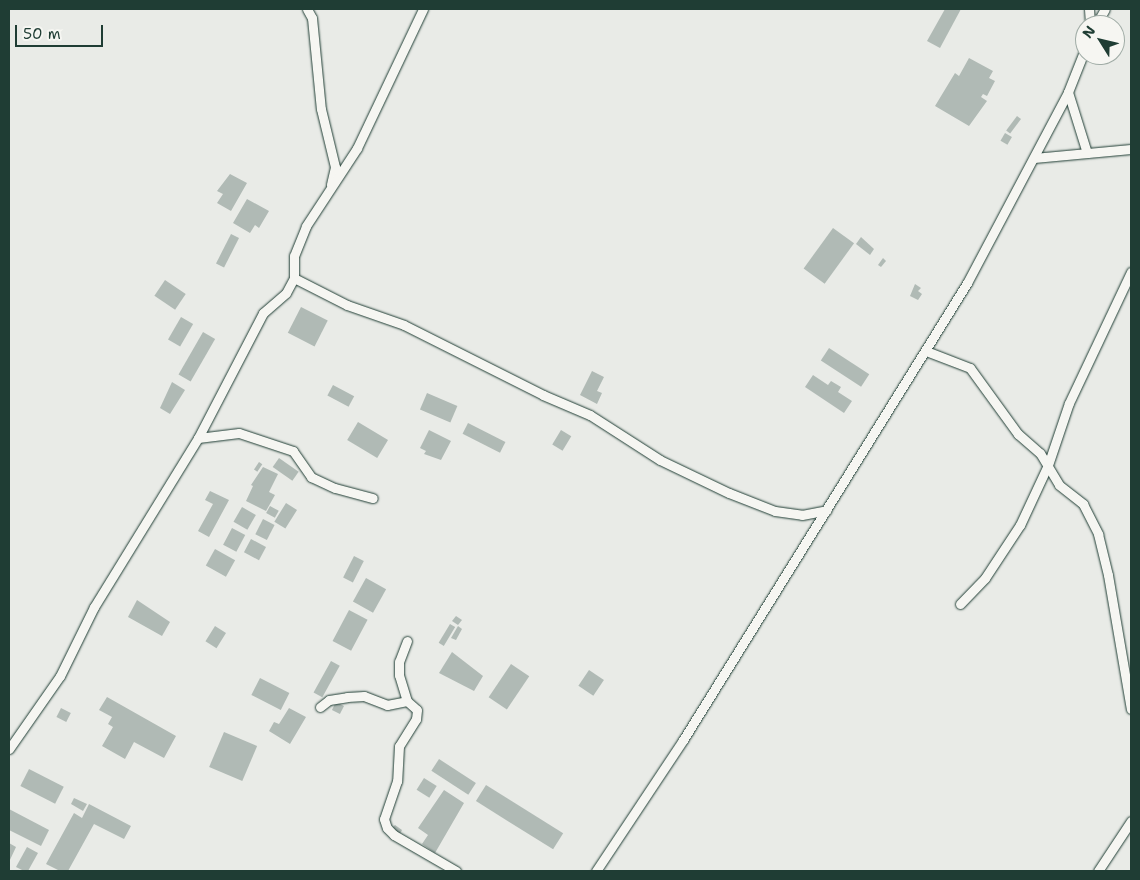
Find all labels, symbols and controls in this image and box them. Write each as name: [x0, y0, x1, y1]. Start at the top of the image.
scale bar: [18, 15, 105, 47]
north arrow: [1075, 15, 1125, 65]
text: N: [1078, 22, 1099, 42]
text: 50 m: [23, 24, 61, 44]

